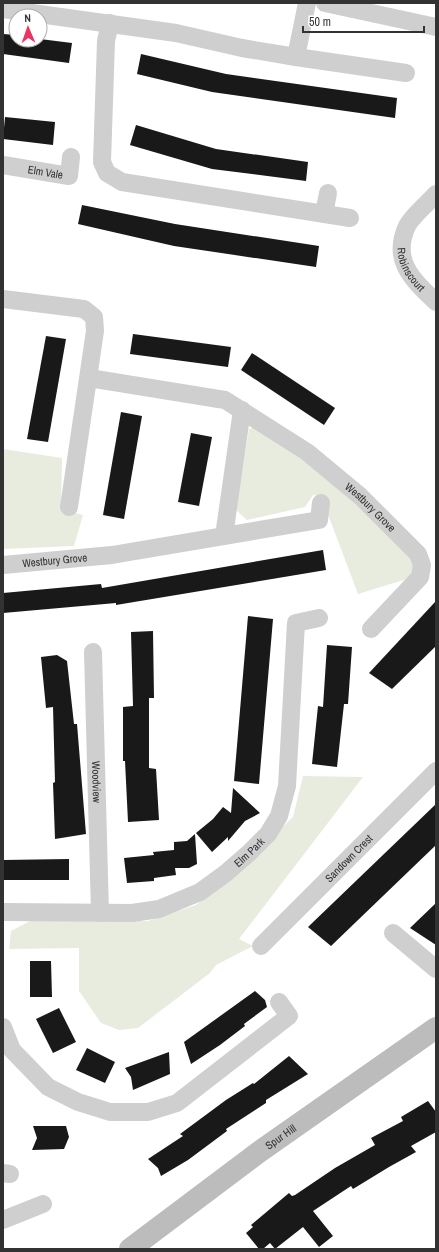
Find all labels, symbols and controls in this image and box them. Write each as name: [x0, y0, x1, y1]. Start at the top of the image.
north arrow: [8, 8, 48, 48]
scale bar: [303, 8, 424, 34]
text: N: [24, 11, 31, 25]
text: 50 m: [309, 14, 331, 30]
street label: Elm Vale: [27, 162, 64, 182]
street label: Robinscourt: [394, 247, 429, 295]
street label: Westbury Grove: [342, 480, 399, 535]
street label: Westbury Grove: [22, 550, 88, 570]
street label: Woodview: [89, 761, 104, 804]
street label: Sandown Crest: [322, 831, 376, 885]
street label: Elm Park: [231, 834, 268, 870]
street label: Spur Hill: [263, 1121, 299, 1152]

